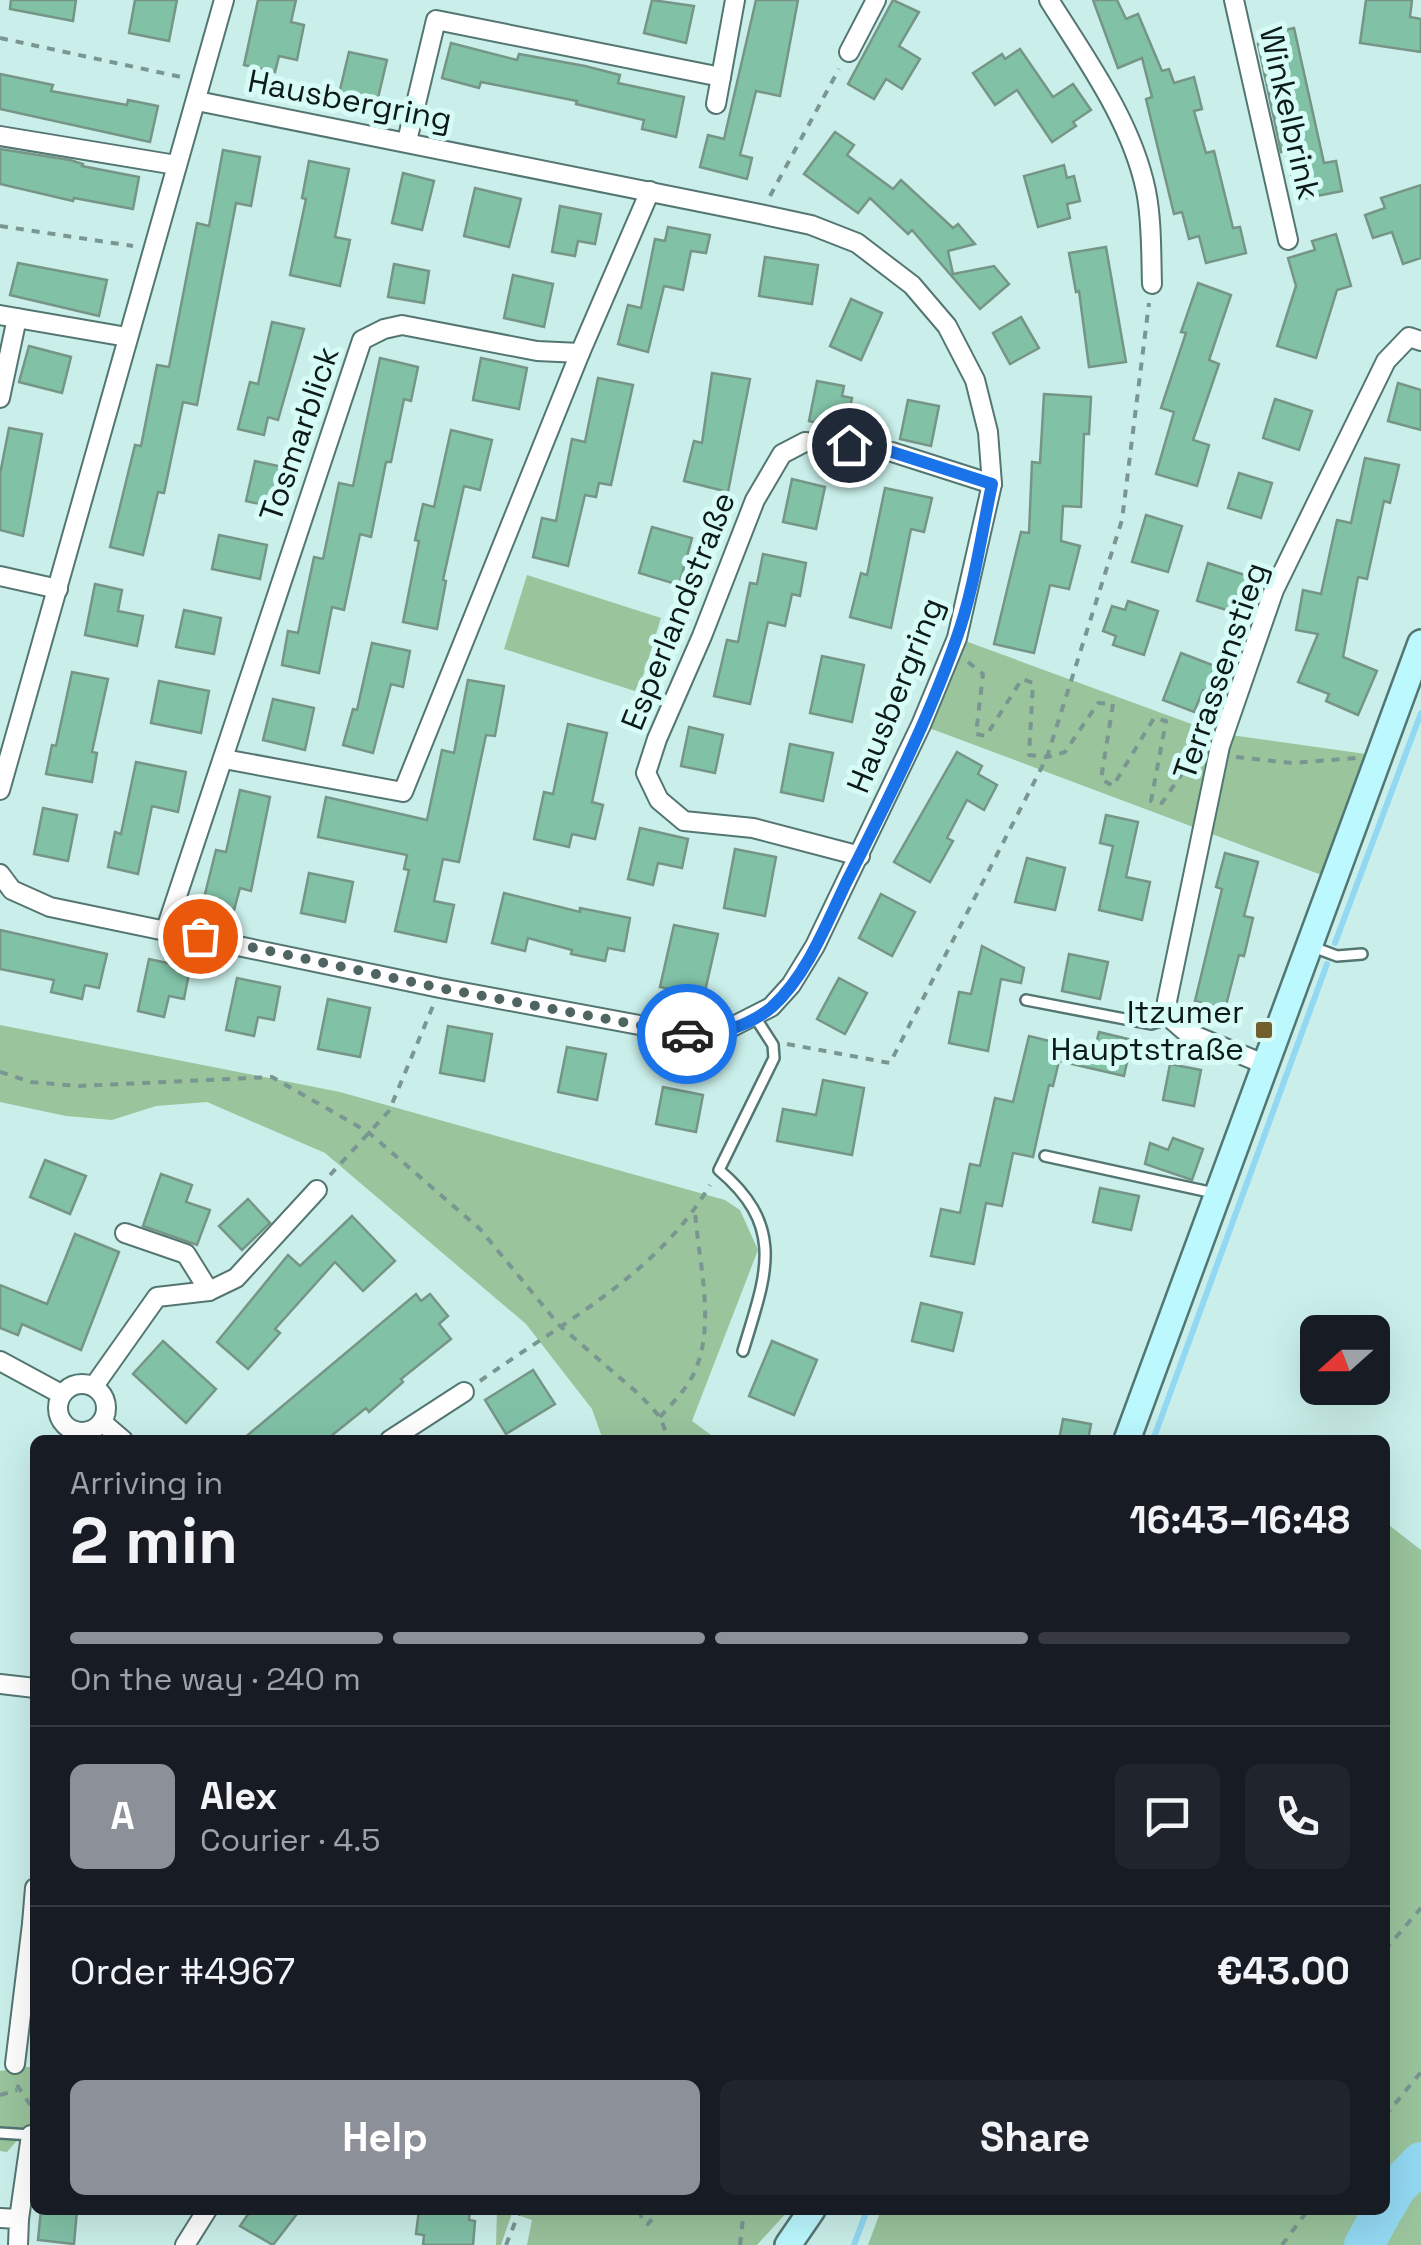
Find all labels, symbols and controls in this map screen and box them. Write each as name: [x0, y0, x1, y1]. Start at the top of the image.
street label: Winkelbrink: [1251, 23, 1329, 203]
street label: Hausbergring: [245, 61, 455, 139]
street label: Tosmarblick: [250, 341, 348, 527]
pin: [807, 403, 892, 488]
icon: home: [822, 418, 877, 473]
street label: Esperlandstraße: [612, 486, 744, 736]
street label: Terrassenstieg: [1164, 557, 1276, 785]
street label: Hausbergring: [838, 592, 952, 798]
pin: [158, 894, 243, 979]
icon: bag: [173, 909, 228, 964]
courier: [637, 984, 737, 1084]
place label: Itzumer Hauptstraße: [1051, 992, 1244, 1069]
icon: car: [660, 1007, 715, 1062]
marker: Itzumer Hauptstraße: [1253, 1019, 1275, 1041]
north arrow: [1300, 1315, 1390, 1405]
map controls: [1300, 1315, 1390, 1405]
text: Arriving in: [70, 1463, 223, 1503]
text: 16:43–16:48: [1130, 1496, 1350, 1544]
text: 2 min: [70, 1499, 238, 1582]
text: On the way · 240 m: [70, 1659, 361, 1699]
button: chat: [1115, 1764, 1220, 1869]
button: phone: [1245, 1764, 1350, 1869]
text: Alex: [200, 1772, 277, 1820]
text: A: [110, 1792, 135, 1840]
text: Courier · 4.5: [200, 1820, 381, 1860]
text: Order #4967: [70, 1947, 295, 1995]
text: €43.00: [1217, 1947, 1350, 1995]
button: Help: [70, 2080, 700, 2195]
button: Share: [720, 2080, 1350, 2195]

